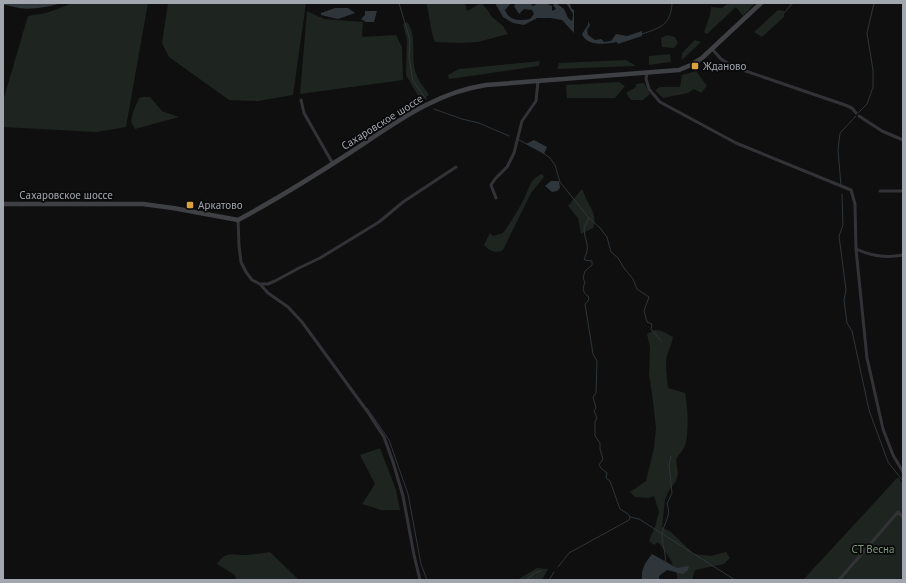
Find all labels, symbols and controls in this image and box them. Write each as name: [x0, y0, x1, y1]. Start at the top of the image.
place label: Жданово: [702, 59, 747, 73]
marker: Жданово: [690, 61, 700, 71]
street label: Сахаровское шоссе: [339, 91, 426, 153]
street label: Сахаровское шоссе: [19, 188, 113, 202]
place label: Аркатово: [198, 198, 243, 212]
marker: Аркатово: [185, 200, 195, 210]
park label: СТ Весна: [852, 542, 895, 556]

